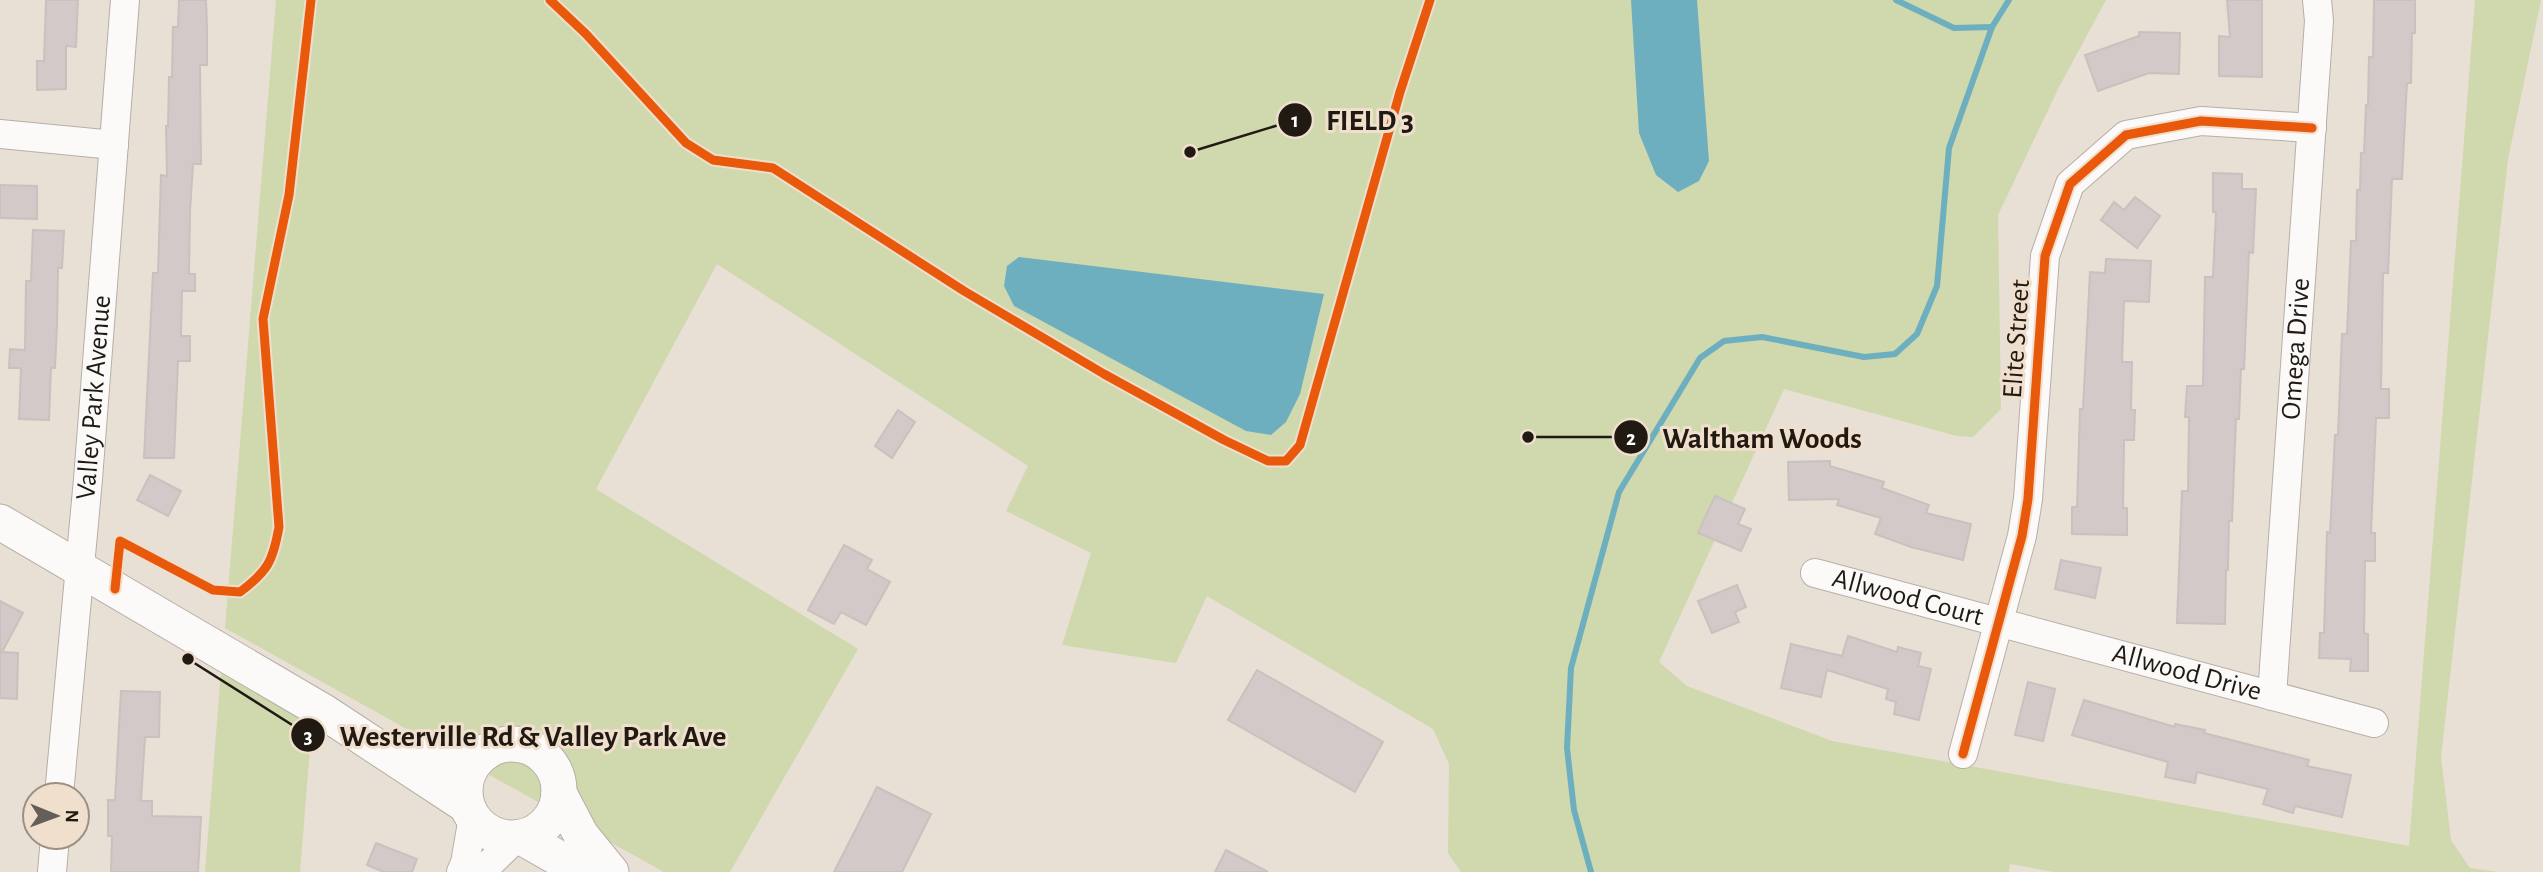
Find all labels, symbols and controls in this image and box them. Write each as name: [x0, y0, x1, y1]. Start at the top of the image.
callout: FIELD 3: [1277, 94, 1428, 145]
text: FIELD 3: [1326, 106, 1414, 136]
text: 1: [1291, 110, 1299, 131]
street label: Omega Drive: [2277, 277, 2315, 421]
street label: Elite Street: [1999, 279, 2035, 399]
street label: Valley Park Avenue: [72, 294, 116, 501]
callout: Waltham Woods: [1613, 412, 1876, 463]
text: Waltham Woods: [1662, 424, 1862, 454]
text: 2: [1626, 428, 1636, 449]
street label: Allwood Court: [1829, 564, 1986, 631]
street label: Allwood Drive: [2109, 639, 2265, 706]
callout: Westerville Rd & Valley Park Ave: [291, 710, 741, 761]
text: Westerville Rd & Valley Park Ave: [340, 722, 726, 752]
text: 3: [303, 726, 313, 747]
north arrow: [21, 781, 91, 851]
text: N: [62, 809, 81, 823]

